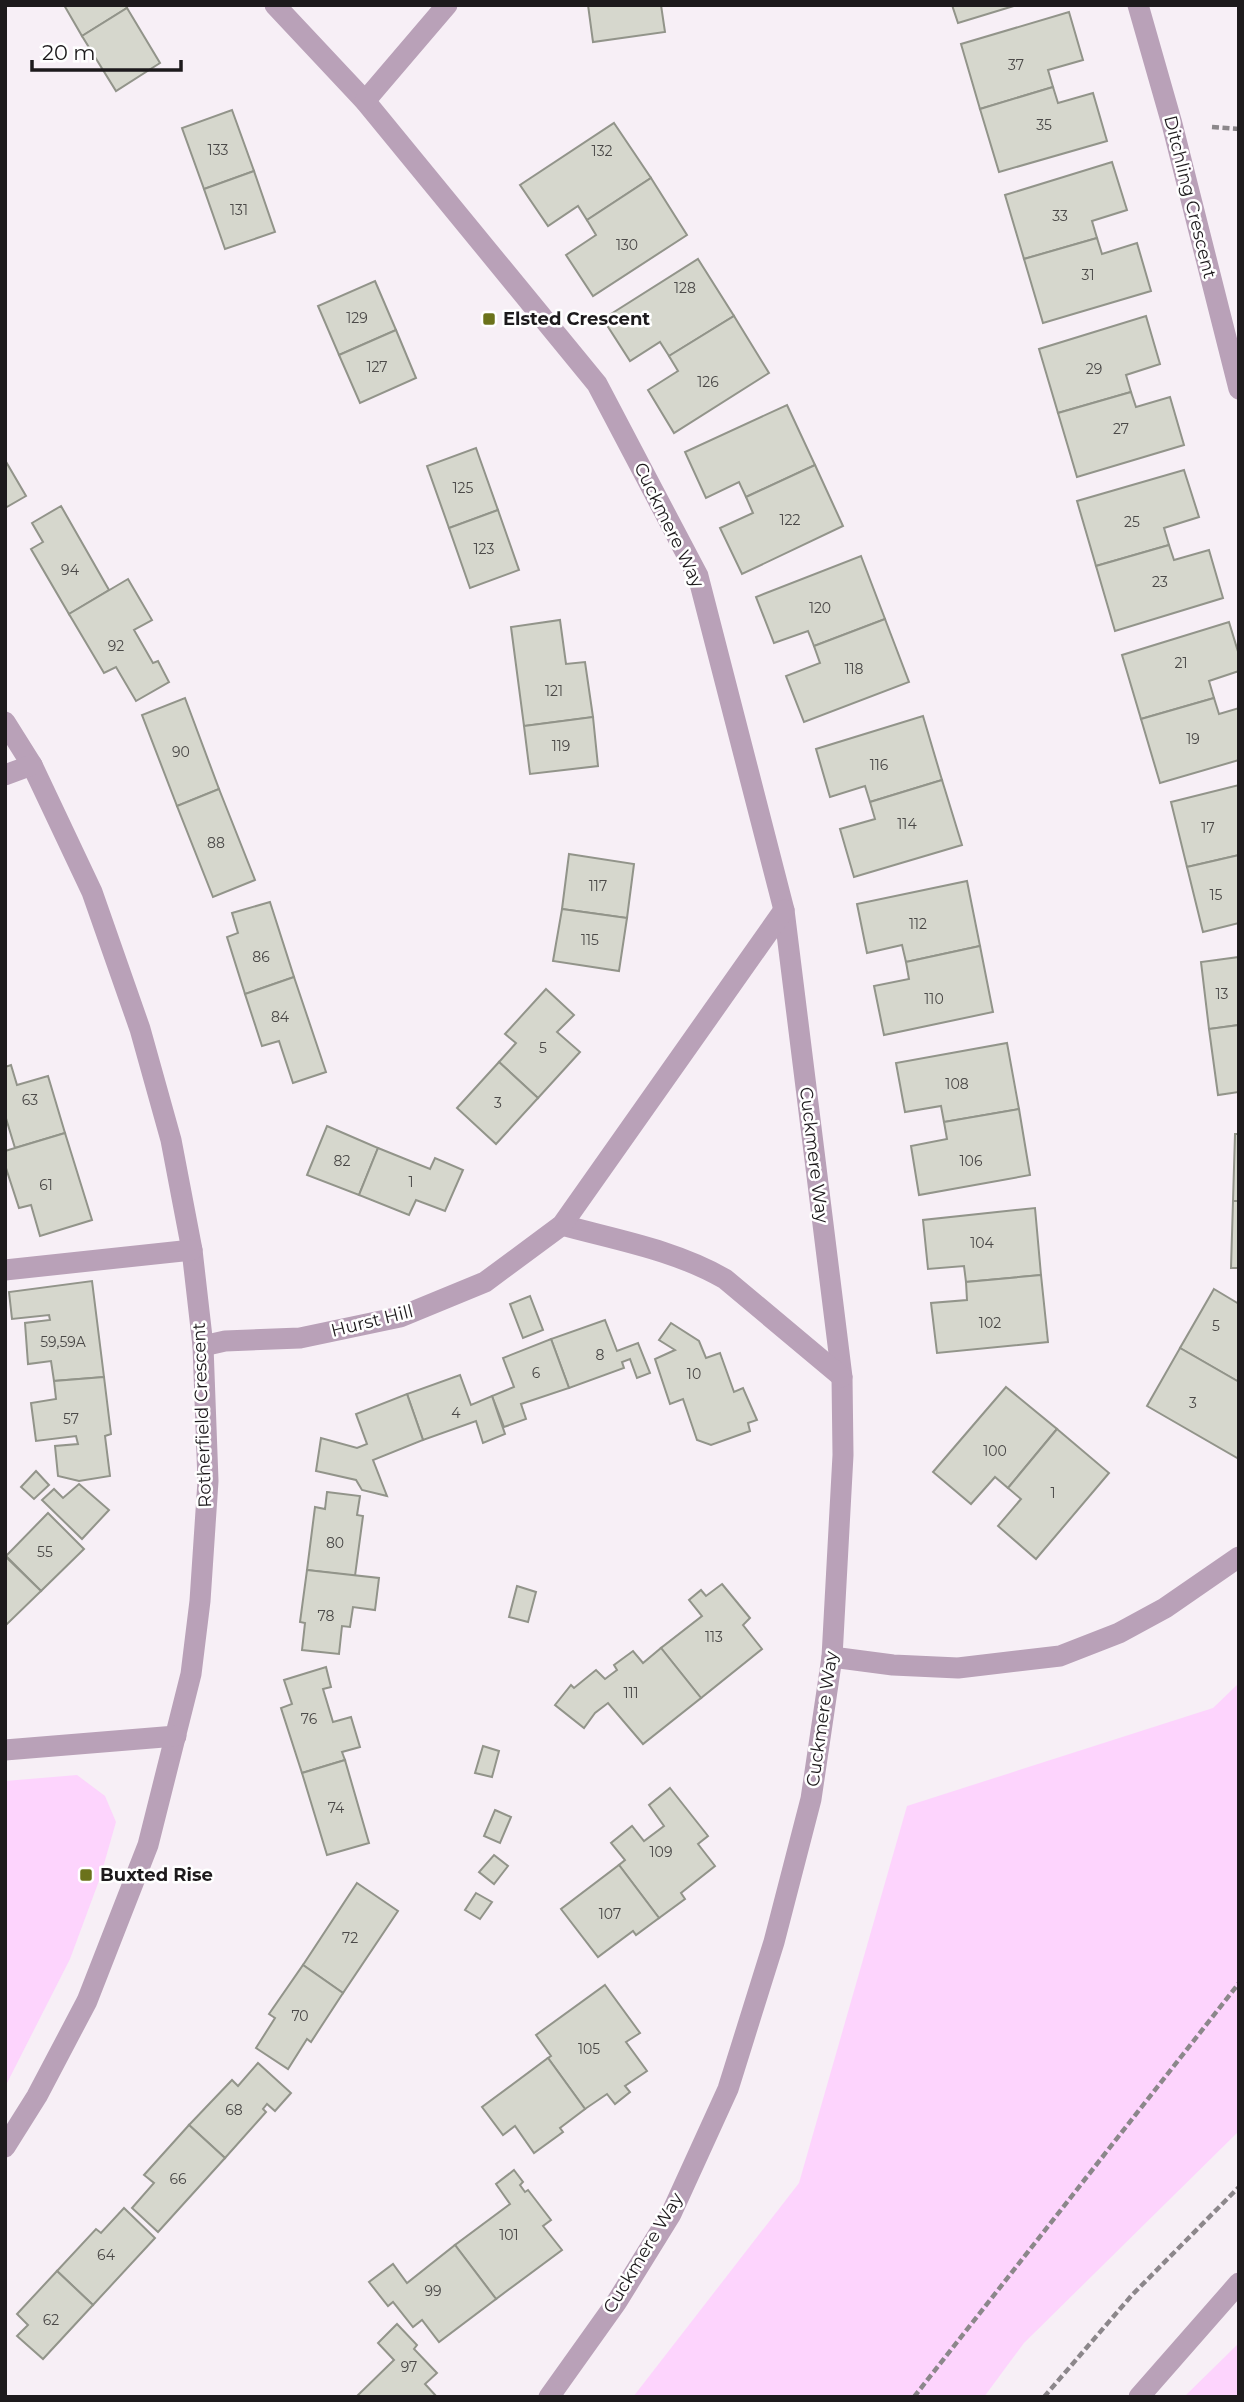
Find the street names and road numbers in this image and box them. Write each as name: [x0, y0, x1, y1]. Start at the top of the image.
street label: Ditchling Crescent: [1159, 113, 1221, 281]
street label: Cuckmere Way: [629, 459, 709, 591]
street label: Cuckmere Way: [795, 1086, 833, 1224]
street label: Hurst Hill: [329, 1300, 415, 1342]
street label: Rotherfield Crescent: [188, 1322, 216, 1508]
street label: Cuckmere Way: [802, 1650, 842, 1788]
street label: Cuckmere Way: [598, 2189, 688, 2317]

